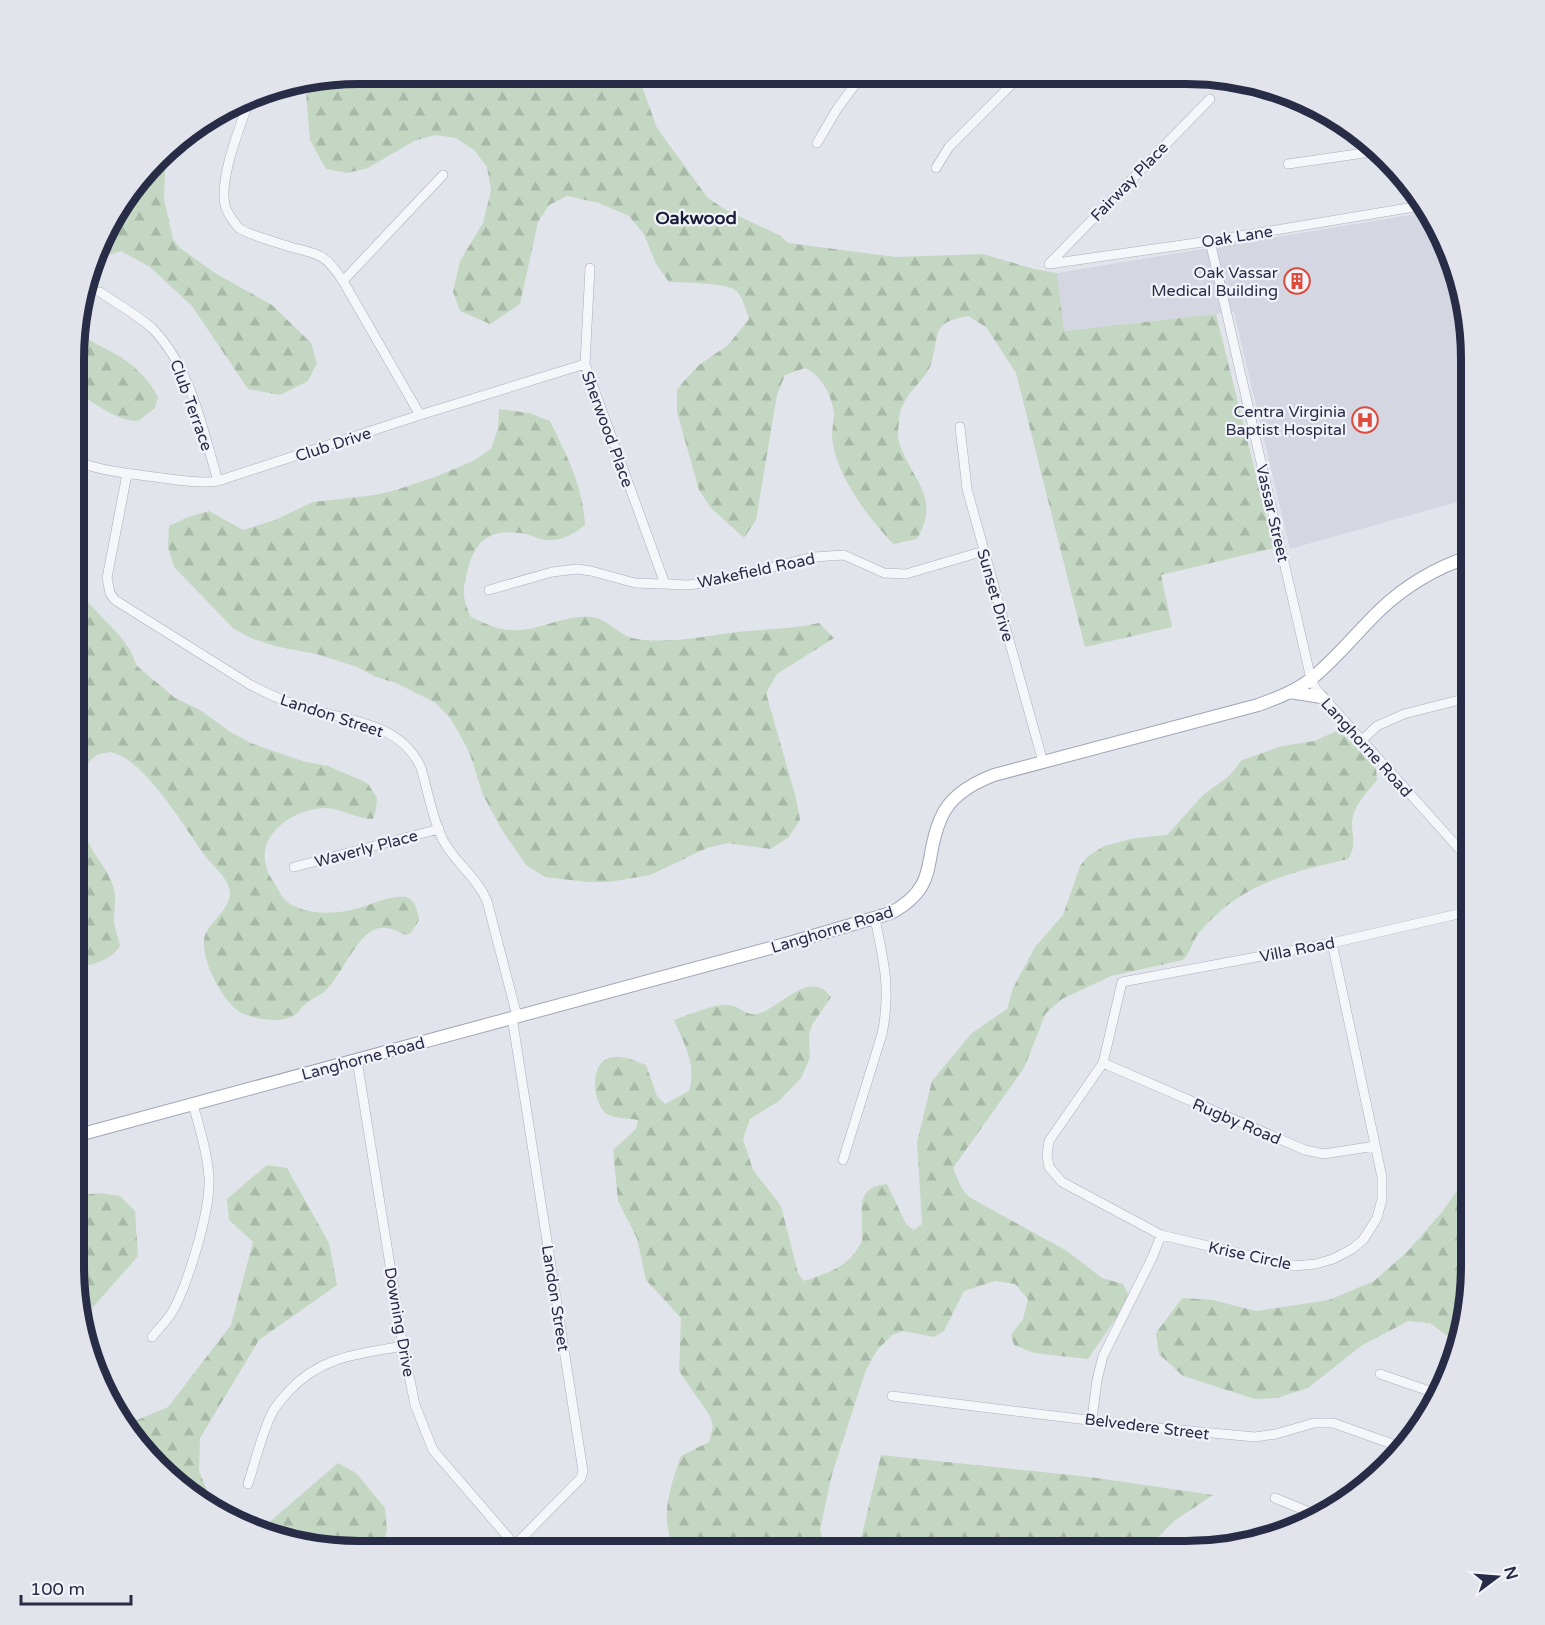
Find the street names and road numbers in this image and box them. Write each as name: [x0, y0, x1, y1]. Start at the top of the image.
street label: Fairway Place: [1087, 138, 1173, 226]
street label: Oak Lane: [1200, 222, 1274, 252]
street label: Club Terrace: [165, 357, 217, 454]
street label: Sherwood Place: [577, 369, 637, 490]
street label: Club Drive: [293, 423, 374, 467]
street label: Vassar Street: [1251, 462, 1293, 564]
street label: Sunset Drive: [972, 547, 1018, 644]
street label: Wakefield Road: [696, 549, 817, 593]
street label: Landon Street: [278, 690, 386, 742]
street label: Langhorne Road: [1316, 694, 1416, 801]
street label: Waverly Place: [313, 826, 420, 872]
street label: Langhorne Road: [769, 902, 896, 958]
street label: Villa Road: [1258, 933, 1337, 967]
street label: Langhorne Road: [299, 1033, 427, 1085]
street label: Rugby Road: [1189, 1094, 1284, 1150]
street label: Krise Circle: [1206, 1237, 1293, 1275]
street label: Landon Street: [537, 1244, 573, 1353]
street label: Downing Drive: [380, 1266, 419, 1379]
street label: Belvedere Street: [1083, 1409, 1210, 1445]

